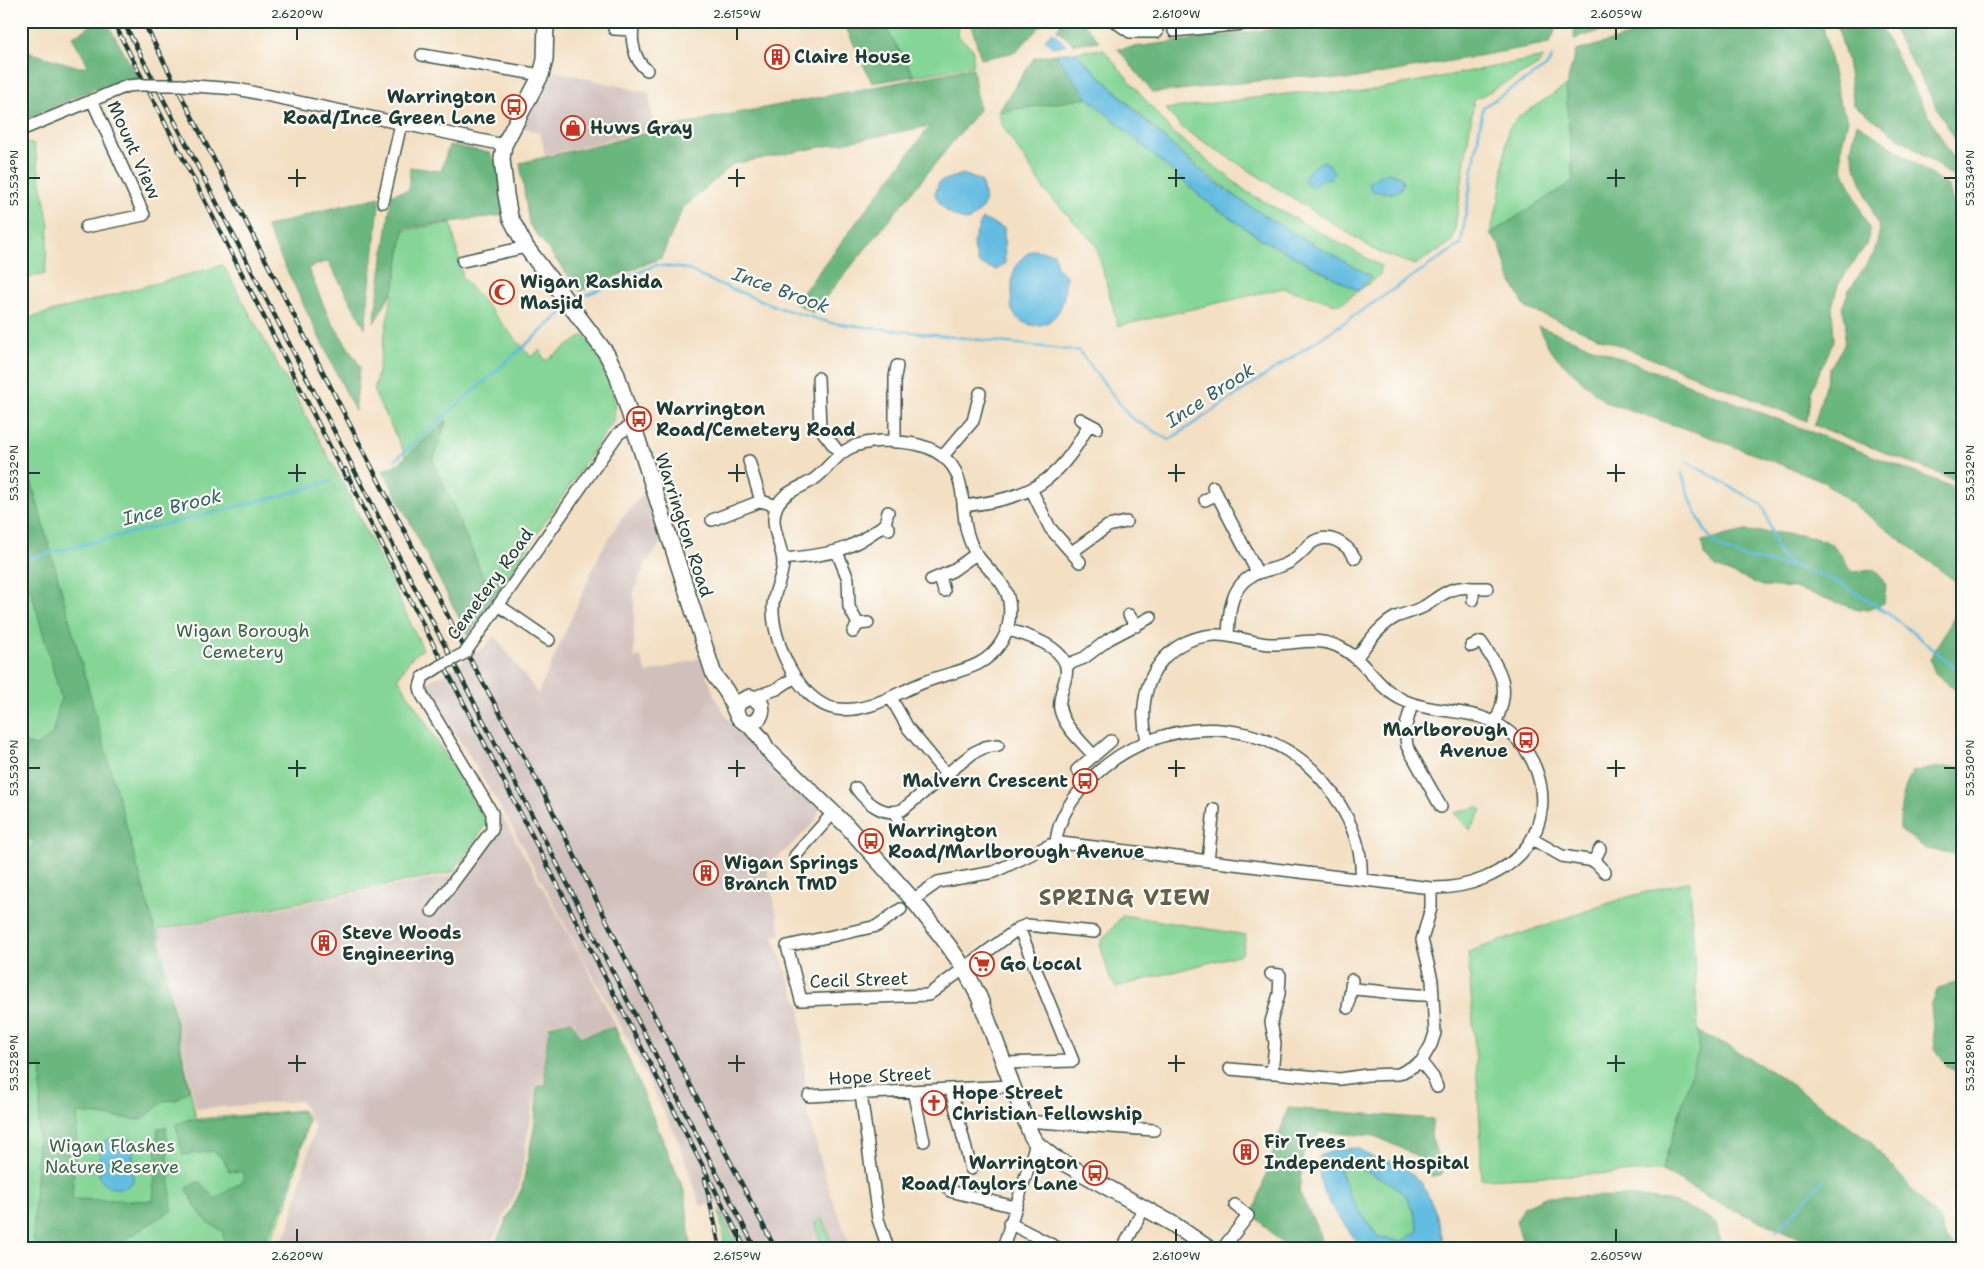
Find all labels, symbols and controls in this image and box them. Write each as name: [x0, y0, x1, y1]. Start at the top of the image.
text: 2.620°W: [271, 6, 323, 22]
text: 2.615°W: [713, 6, 761, 22]
text: 2.610°W: [1151, 6, 1201, 22]
text: 2.605°W: [1590, 6, 1642, 22]
building icon: Claire House: [764, 44, 790, 70]
place label: Claire House: [794, 45, 911, 69]
place label: Warrington Road/Ince Green Lane: [283, 85, 496, 130]
bus stop icon: Warrington Road/Ince Green Lane: [501, 94, 527, 120]
street label: Mount View: [102, 97, 167, 204]
shop icon: Huws Gray: [560, 115, 586, 141]
place label: Huws Gray: [590, 116, 693, 140]
text: 53.534°N: [6, 150, 22, 206]
text: 53.534°N: [1962, 150, 1978, 206]
water label: Ince Brook: [728, 261, 833, 319]
place label: Wigan Rashida Masjid: [520, 270, 663, 315]
mosque icon: Wigan Rashida Masjid: [489, 279, 515, 305]
water label: Ince Brook: [1160, 357, 1260, 434]
place label: Warrington Road/Cemetery Road: [656, 397, 856, 442]
bus stop icon: Warrington Road/Cemetery Road: [626, 406, 652, 432]
text: 53.532°N: [6, 445, 22, 501]
text: 53.532°N: [1962, 445, 1978, 501]
street label: Warrington Road: [649, 450, 719, 600]
water label: Ince Brook: [119, 483, 224, 532]
street label: Cemetery Road: [441, 523, 539, 645]
park label: Wigan Borough Cemetery: [176, 619, 310, 664]
place label: Marlborough Avenue: [1383, 718, 1508, 763]
bus stop icon: Marlborough Avenue: [1513, 727, 1539, 753]
text: 53.530°N: [6, 740, 22, 796]
text: 53.530°N: [1962, 740, 1978, 796]
bus stop icon: Malvern Crescent: [1072, 768, 1098, 794]
place label: Malvern Crescent: [903, 769, 1068, 793]
place label: Warrington Road/Marlborough Avenue: [888, 819, 1145, 864]
bus stop icon: Warrington Road/Marlborough Avenue: [858, 828, 884, 854]
place label: Wigan Springs Branch TMD: [724, 851, 859, 896]
building icon: Wigan Springs Branch TMD: [693, 860, 719, 886]
district label: SPRING VIEW: [1039, 883, 1211, 912]
place label: Steve Woods Engineering: [342, 921, 461, 966]
building icon: Steve Woods Engineering: [311, 930, 337, 956]
supermarket icon: Go Local: [969, 951, 995, 977]
place label: Go Local: [1000, 952, 1082, 976]
street label: Cecil Street: [809, 966, 909, 994]
text: 53.528°N: [6, 1035, 22, 1091]
text: 53.528°N: [1962, 1035, 1978, 1091]
street label: Hope Street: [828, 1061, 932, 1091]
place label: Hope Street Christian Fellowship: [952, 1081, 1142, 1126]
church icon: Hope Street Christian Fellowship: [921, 1090, 947, 1116]
place label: Fir Trees Independent Hospital: [1264, 1130, 1469, 1175]
park label: Wigan Flashes Nature Reserve: [45, 1134, 179, 1179]
building icon: Fir Trees Independent Hospital: [1233, 1139, 1259, 1165]
place label: Warrington Road/Taylors Lane: [901, 1151, 1078, 1196]
bus stop icon: Warrington Road/Taylors Lane: [1082, 1160, 1108, 1186]
text: 2.620°W: [271, 1248, 323, 1264]
text: 2.615°W: [713, 1248, 761, 1264]
text: 2.610°W: [1151, 1248, 1201, 1264]
text: 2.605°W: [1590, 1248, 1642, 1264]

